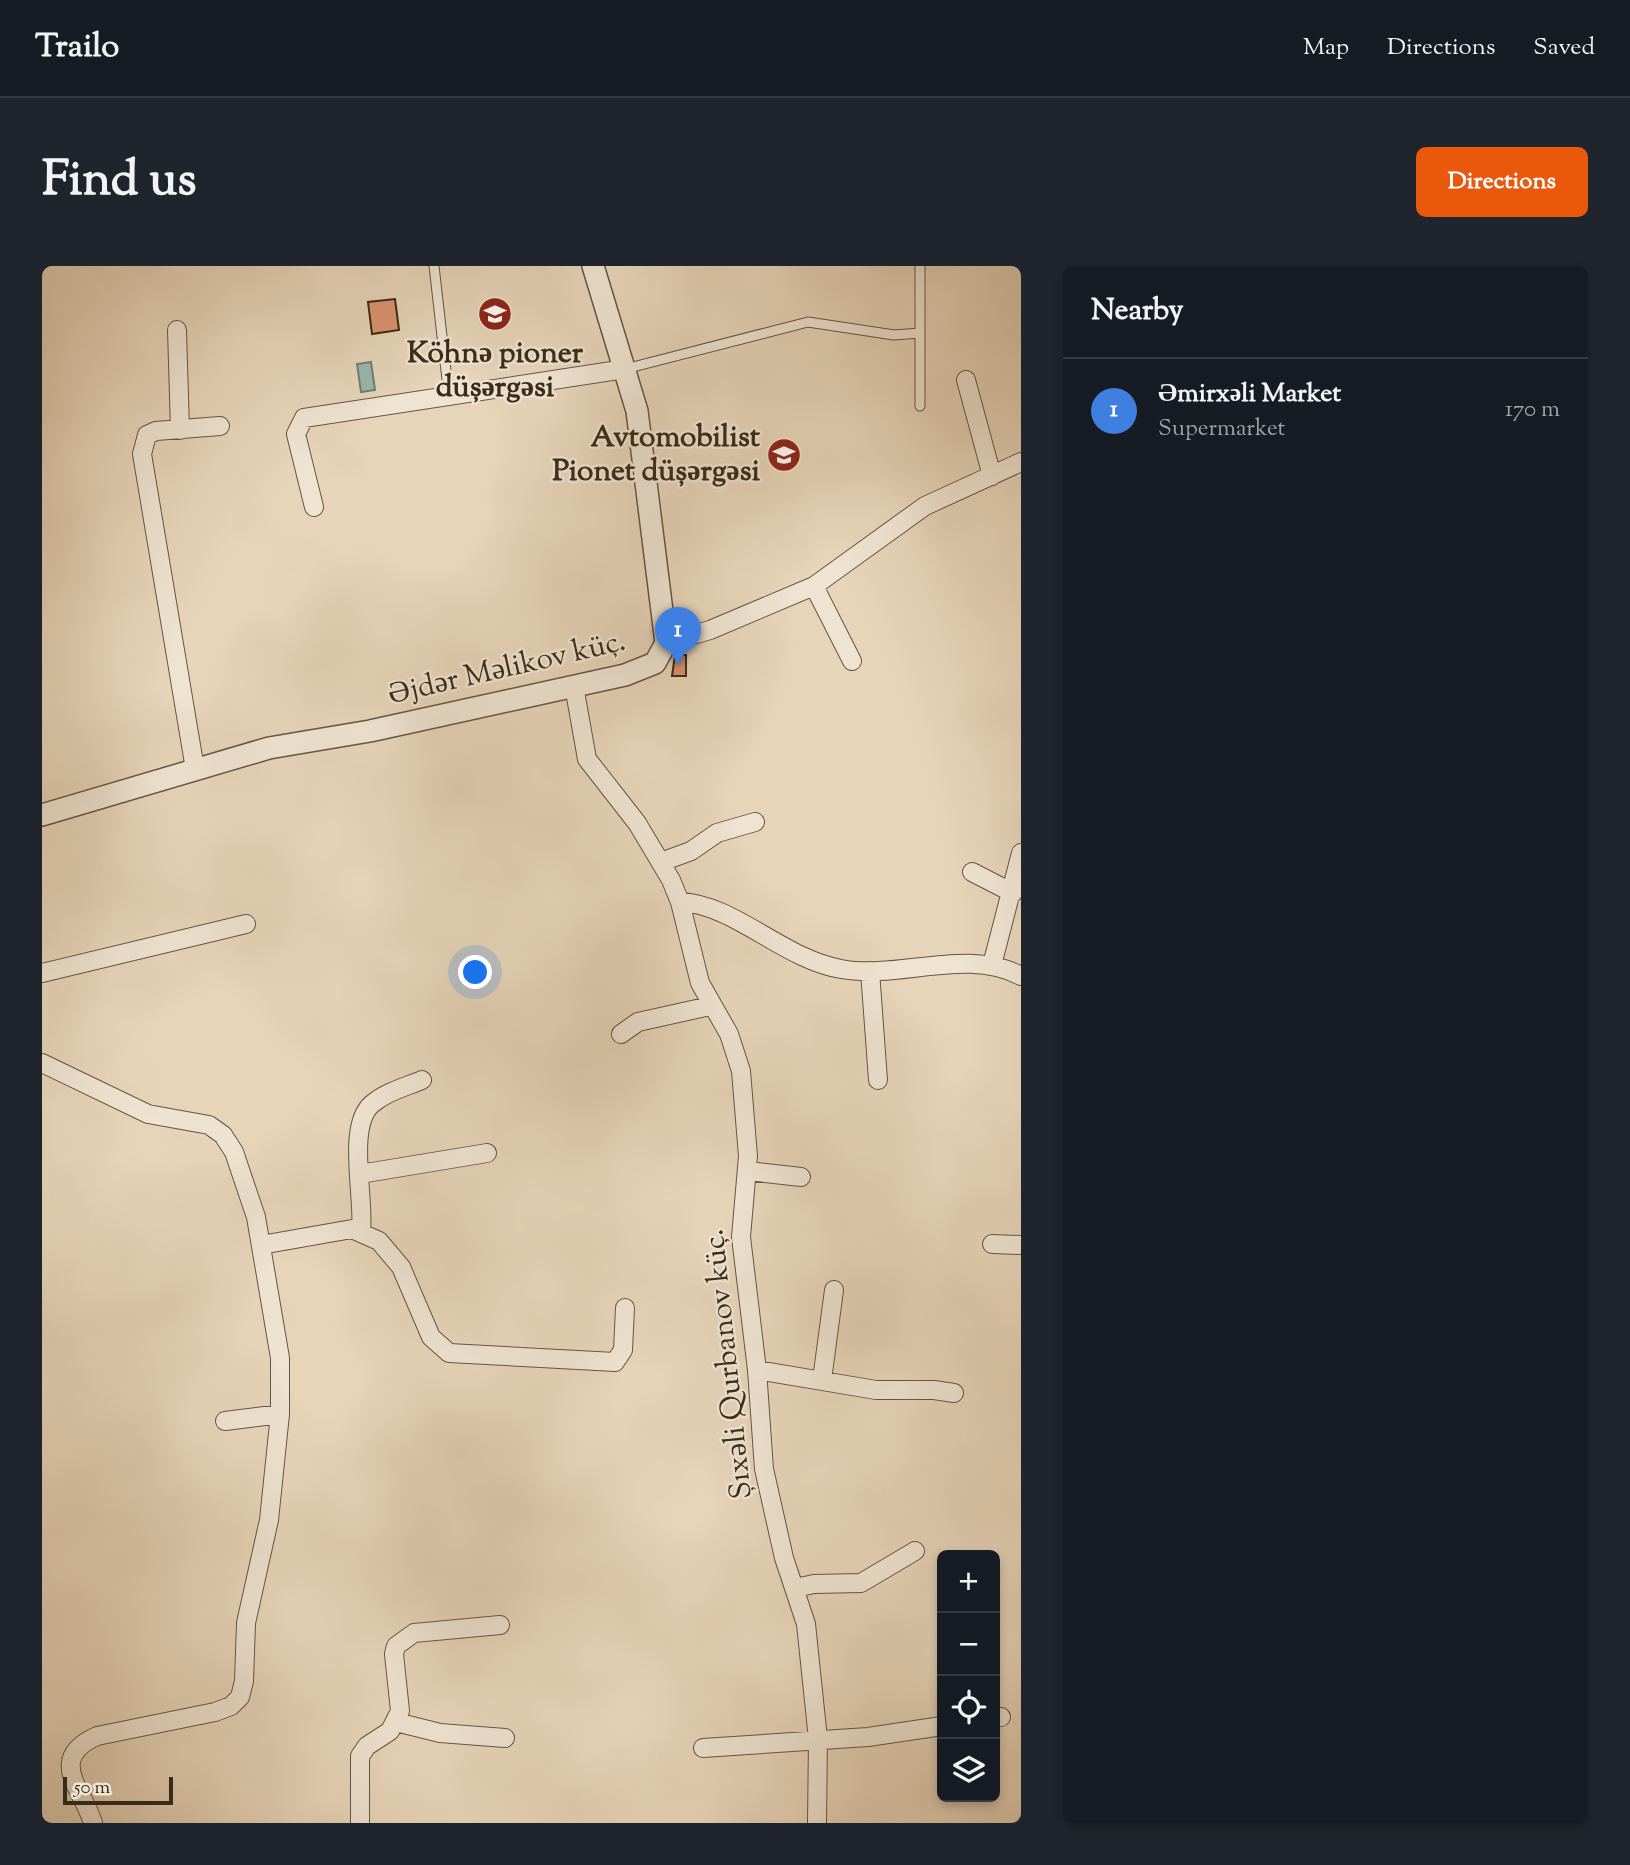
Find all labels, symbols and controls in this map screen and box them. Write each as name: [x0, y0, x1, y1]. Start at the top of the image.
text: Trailo: [35, 24, 119, 72]
text: Map: [1303, 31, 1349, 65]
text: Directions: [1387, 31, 1495, 65]
text: Saved: [1533, 31, 1595, 65]
text: Find us: [42, 147, 196, 217]
button: Directions: [1416, 147, 1588, 217]
text: Nearby: [1091, 290, 1183, 333]
school or university icon: Köhnə pioner düşərgəsi: [476, 295, 514, 333]
place label: Köhnə pioner düşərgəsi: [407, 333, 584, 410]
text: Əmirxəli Market: [1158, 376, 1341, 413]
text: 1: [1110, 394, 1118, 427]
text: 170 m: [1505, 394, 1560, 427]
text: Supermarket: [1158, 413, 1285, 446]
place label: Avtomobilist Pionet düşərgəsi: [552, 417, 761, 494]
school or university icon: Avtomobilist Pionet düşərgəsi: [765, 436, 803, 474]
pin: 1: [655, 607, 701, 665]
street label: Əjdər Məlikov küç.: [384, 621, 630, 717]
your location: [458, 955, 492, 989]
street label: Şıxəli Qurbanov küç.: [693, 1227, 765, 1501]
map controls: [937, 1550, 1000, 1802]
button: +: [937, 1550, 1000, 1613]
button: −: [937, 1613, 1000, 1676]
button: locate: [937, 1676, 1000, 1739]
button: layers: [937, 1739, 1000, 1802]
scale bar: [63, 1774, 173, 1806]
text: 50 m: [74, 1775, 110, 1802]

